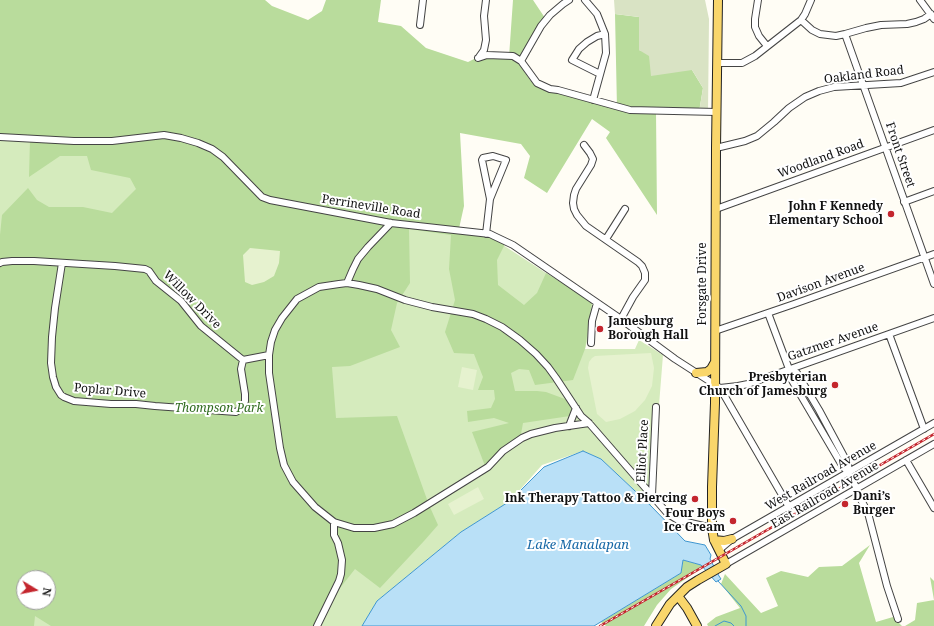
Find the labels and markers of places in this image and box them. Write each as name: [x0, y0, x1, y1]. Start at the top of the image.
place label: John F Kennedy Elementary School: [769, 200, 883, 228]
marker: John F Kennedy Elementary School: [886, 209, 896, 219]
place label: Jamesburg Borough Hall: [608, 315, 688, 343]
marker: Jamesburg Borough Hall: [595, 324, 605, 334]
place label: Presbyterian Church of Jamesburg: [699, 371, 827, 399]
marker: Presbyterian Church of Jamesburg: [830, 380, 840, 390]
place label: Dani’s Burger: [853, 490, 895, 518]
place label: Ink Therapy Tattoo & Piercing: [505, 492, 687, 506]
marker: Ink Therapy Tattoo & Piercing: [690, 494, 700, 504]
marker: Dani’s Burger: [840, 499, 850, 509]
place label: Four Boys Ice Cream: [664, 507, 725, 535]
marker: Four Boys Ice Cream: [728, 516, 738, 526]

